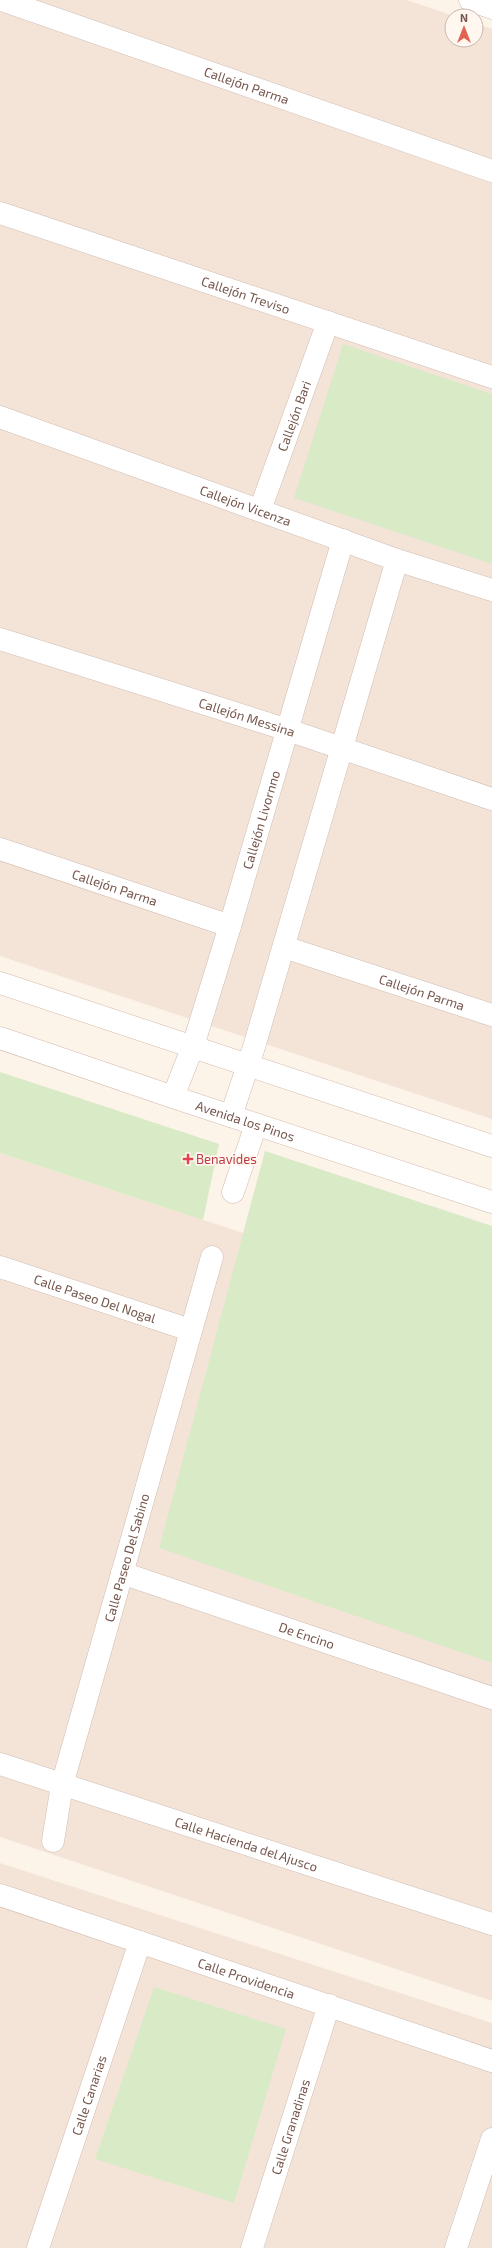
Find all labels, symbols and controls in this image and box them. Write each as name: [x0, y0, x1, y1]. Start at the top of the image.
north arrow: [444, 8, 484, 48]
text: N: [460, 11, 468, 24]
street label: Callejón Parma: [202, 63, 291, 108]
street label: Callejón Treviso: [199, 273, 292, 317]
street label: Callejón Bari: [274, 378, 314, 454]
street label: Callejón Vicenza: [198, 482, 293, 529]
street label: Callejón Messina: [197, 694, 297, 740]
street label: Callejón Livornno: [239, 768, 283, 871]
street label: Callejón Parma: [70, 866, 159, 909]
street label: Callejón Parma: [377, 971, 467, 1013]
street label: Avenida los Pinos: [194, 1097, 297, 1145]
place label: Benavides: [196, 1151, 257, 1167]
marker: Benavides: [183, 1154, 193, 1164]
street label: Calle Paseo Del Nogal: [32, 1271, 158, 1326]
street label: Calle Paseo Del Sabino: [101, 1492, 152, 1624]
street label: De Encino: [277, 1619, 337, 1652]
street label: Calle Hacienda del Ajusco: [173, 1813, 320, 1875]
street label: Calle Providencia: [196, 1954, 297, 2002]
street label: Calle Canarias: [68, 2053, 110, 2137]
street label: Calle Granadinas: [268, 2077, 313, 2177]

